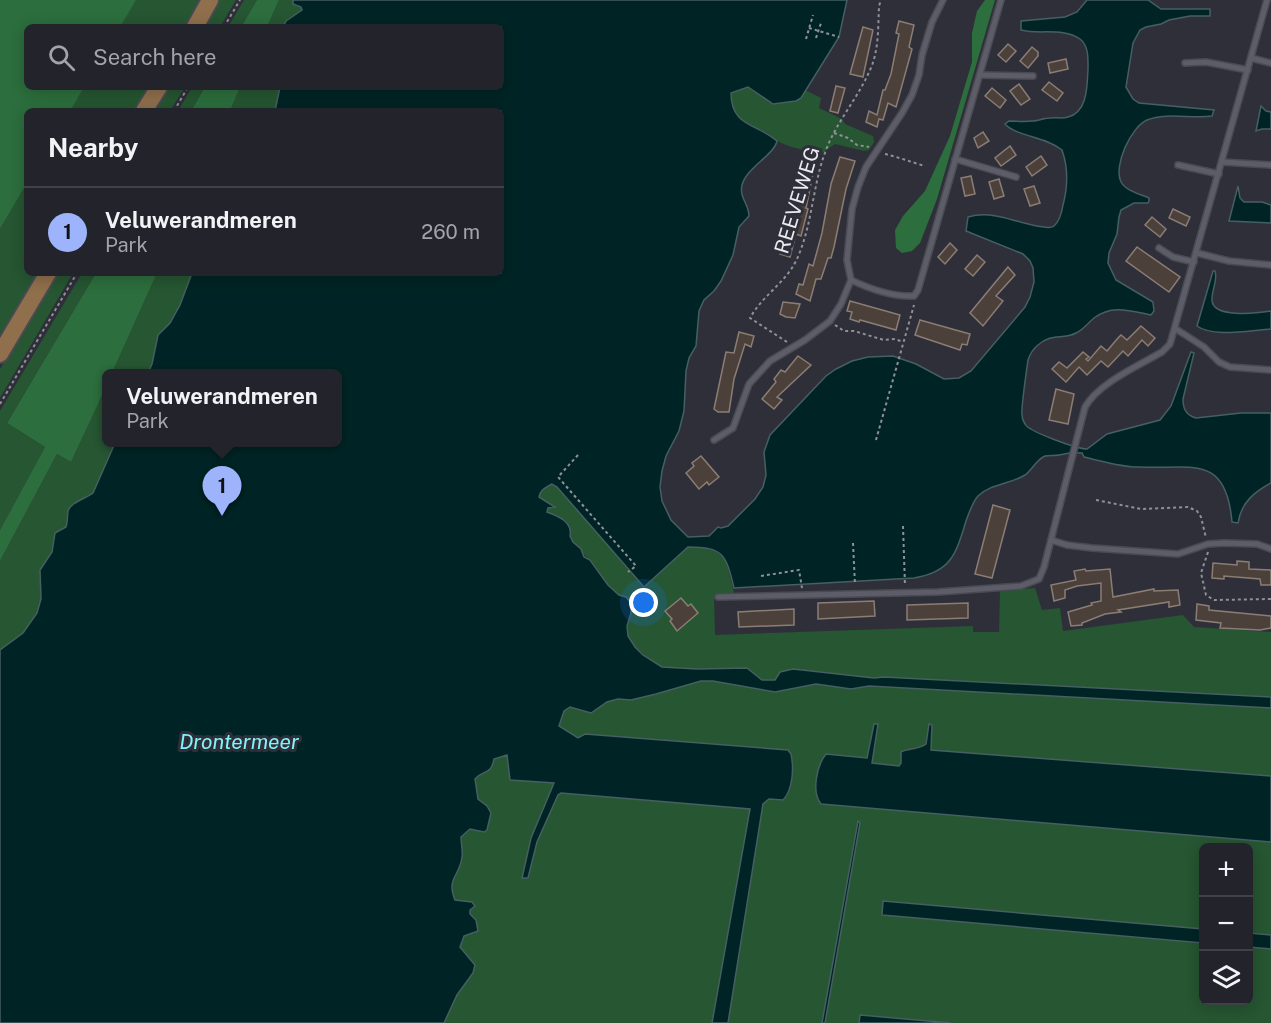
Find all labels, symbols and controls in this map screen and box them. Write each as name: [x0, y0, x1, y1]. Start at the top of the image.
search box: [24, 24, 504, 90]
icon: search: [45, 41, 78, 74]
text: Search here: [93, 44, 217, 70]
text: Nearby: [48, 132, 138, 163]
street label: REEVEWEG: [769, 144, 825, 256]
text: Veluwerandmeren: [105, 207, 297, 233]
text: 1: [63, 220, 72, 244]
text: 260 m: [421, 220, 480, 244]
text: Park: [105, 233, 148, 257]
popup: [102, 369, 342, 447]
text: Veluwerandmeren: [126, 383, 318, 409]
text: Park: [126, 409, 169, 433]
pin: 1: [202, 466, 242, 516]
your location: [629, 588, 658, 617]
water label: Drontermeer: [179, 729, 300, 754]
map controls: [1199, 843, 1253, 1005]
button: +: [1199, 843, 1253, 897]
button: −: [1199, 897, 1253, 951]
button: layers: [1199, 951, 1253, 1005]

